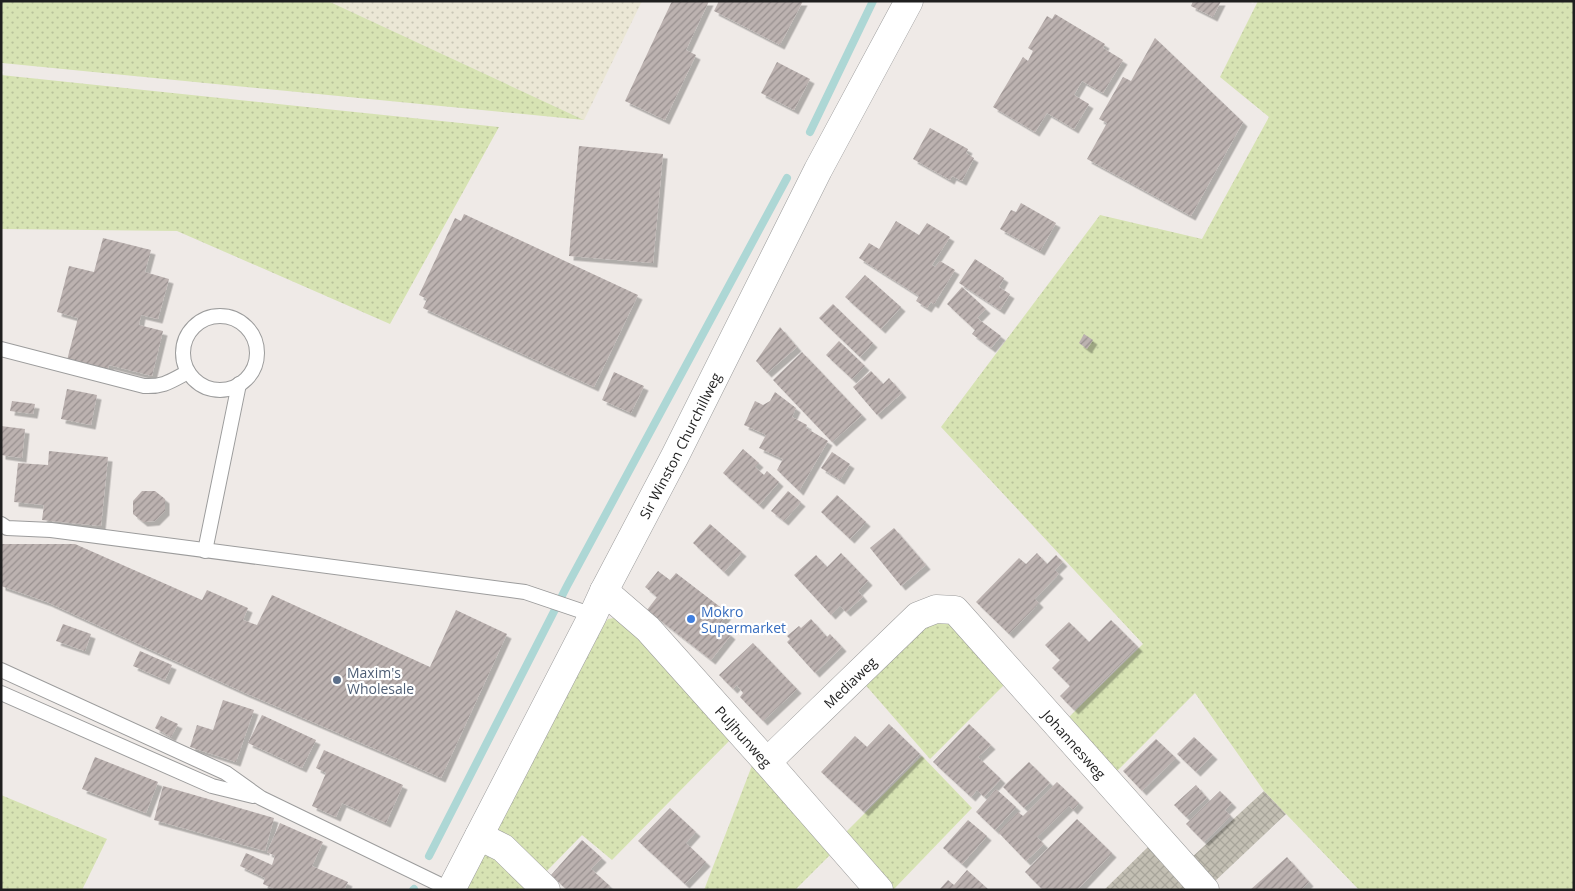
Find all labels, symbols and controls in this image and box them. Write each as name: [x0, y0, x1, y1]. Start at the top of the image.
street label: Sir Winston Churchillweg: [634, 369, 725, 522]
place label: Mokro Supermarket: [701, 602, 786, 637]
marker: Mokro Supermarket: [685, 613, 697, 625]
street label: Mediaweg: [819, 652, 881, 712]
place label: Maxim's Wholesale: [347, 663, 414, 698]
marker: Maxim's Wholesale: [331, 674, 343, 686]
street label: Puljhunweg: [711, 701, 777, 771]
street label: Johannesweg: [1037, 704, 1111, 783]

